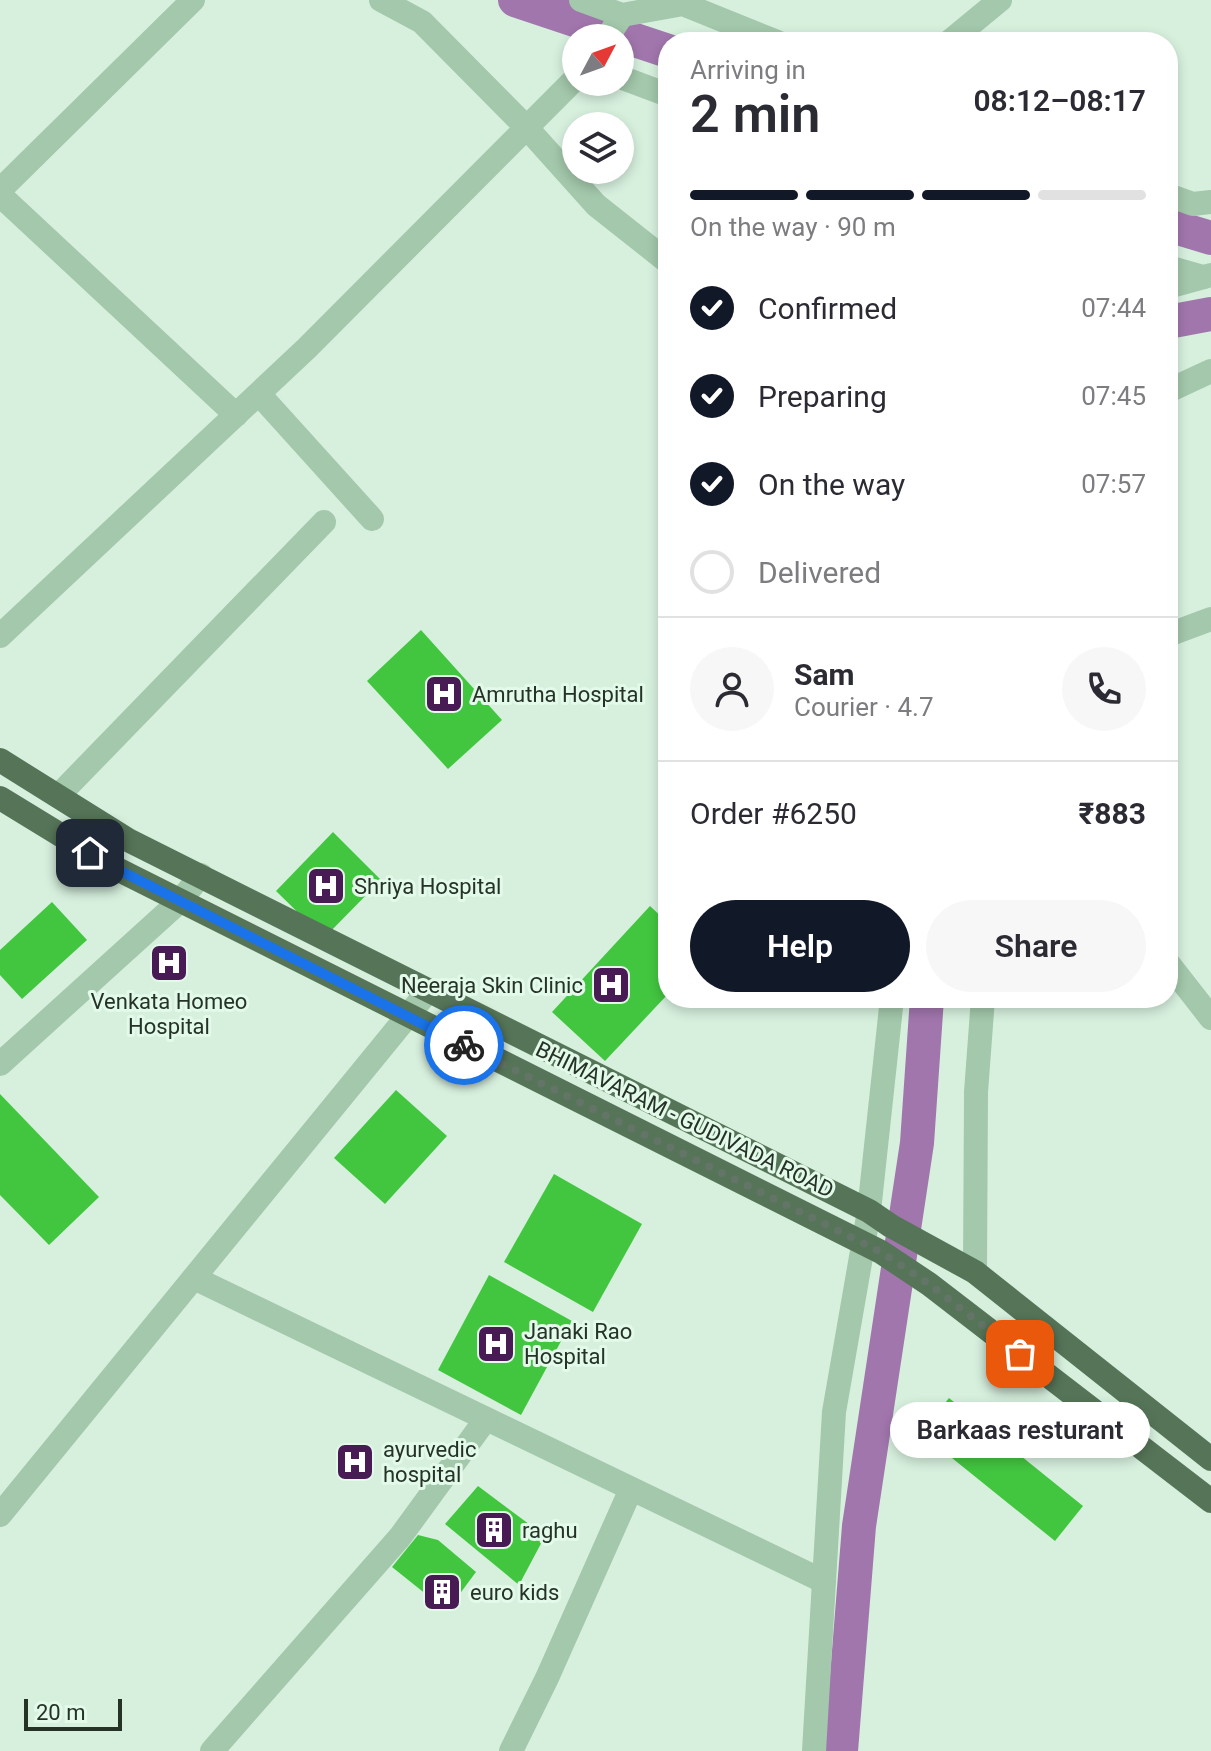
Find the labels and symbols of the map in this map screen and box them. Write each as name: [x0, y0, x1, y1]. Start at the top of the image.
north arrow: [562, 24, 634, 96]
hospital icon: Amrutha Hospital: [423, 673, 465, 715]
place label: Amrutha Hospital: [472, 682, 644, 707]
pin: [56, 819, 124, 887]
hospital icon: Shriya Hospital: [305, 865, 347, 907]
place label: Shriya Hospital: [354, 874, 501, 899]
hospital icon: Venkata Homeo Hospital: [148, 942, 190, 984]
hospital icon: Neeraja Skin Clinic: [590, 964, 632, 1006]
place label: Neeraja Skin Clinic: [401, 973, 583, 998]
place label: Venkata Homeo Hospital: [91, 989, 247, 1039]
courier: [424, 1005, 504, 1085]
street label: BHIMAVARAM - GUDIVADA ROAD: [532, 1036, 838, 1203]
place label: Janaki Rao Hospital: [524, 1319, 632, 1369]
pin: [986, 1320, 1054, 1388]
hospital icon: Janaki Rao Hospital: [475, 1323, 517, 1365]
callout: Barkaas resturant: [890, 1402, 1150, 1458]
place label: ayurvedic hospital: [383, 1437, 476, 1487]
hospital icon: ayurvedic hospital: [334, 1441, 376, 1483]
building icon: raghu: [473, 1509, 515, 1551]
place label: raghu: [522, 1518, 578, 1543]
building icon: euro kids: [421, 1571, 463, 1613]
place label: euro kids: [470, 1580, 559, 1605]
scale bar: [24, 1695, 122, 1731]

